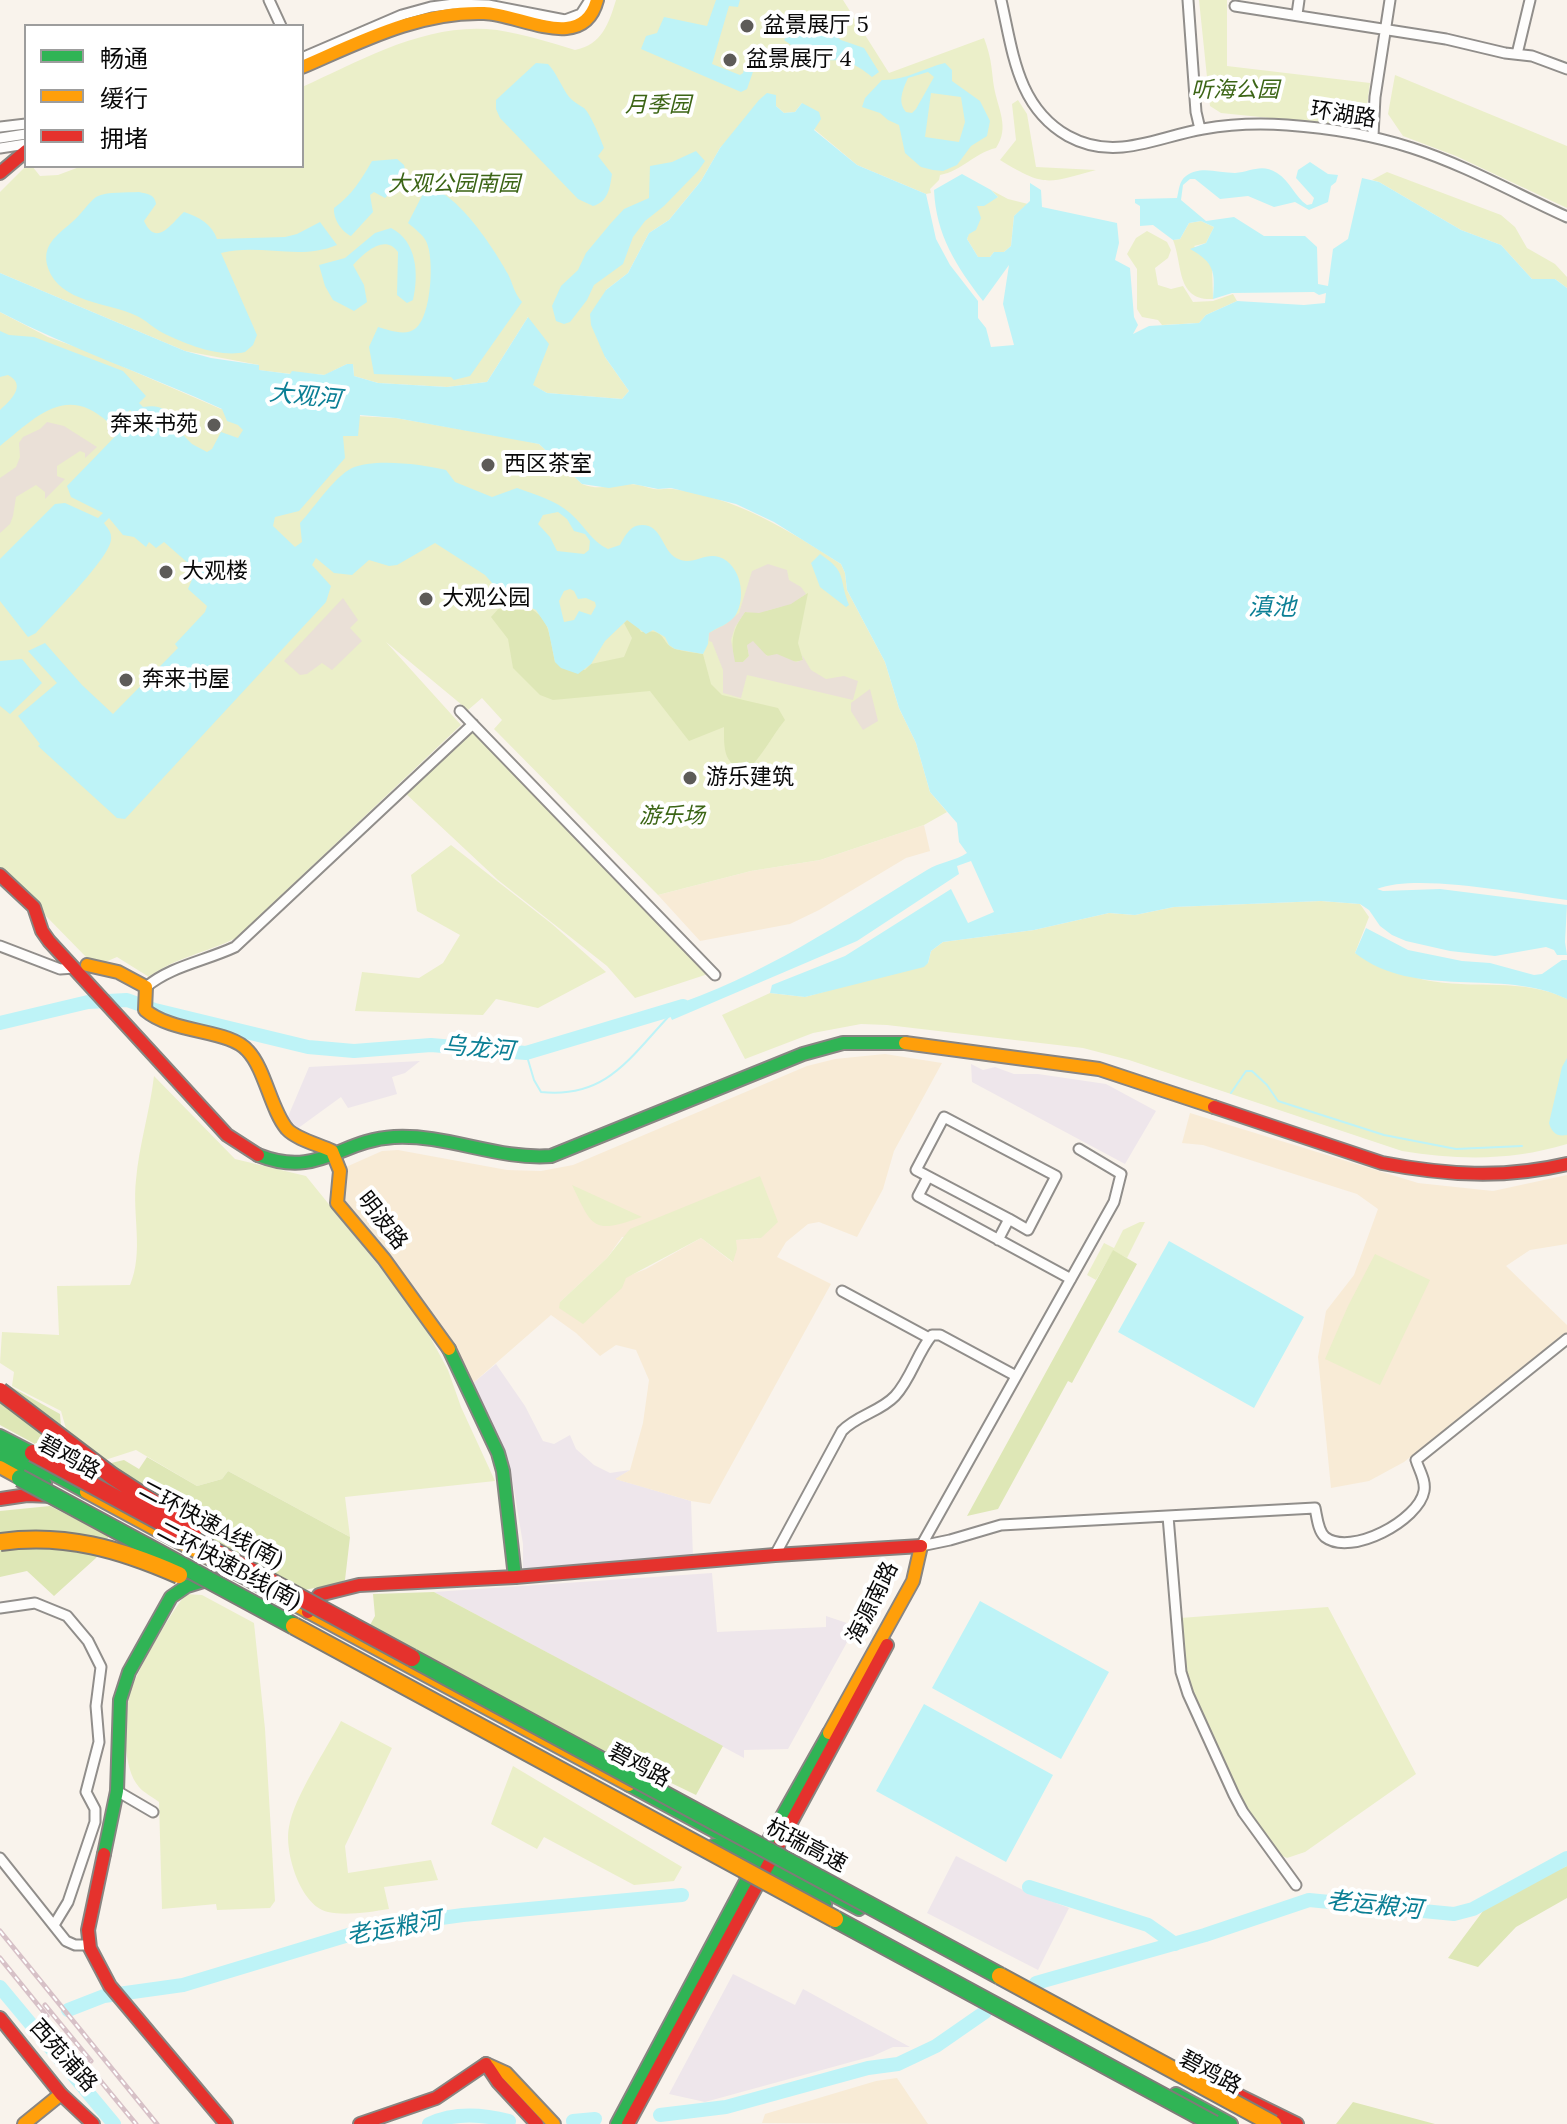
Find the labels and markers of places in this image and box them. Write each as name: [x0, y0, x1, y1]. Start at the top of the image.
place label: 盆景展厅 5: [763, 13, 869, 39]
marker: 盆景展厅 5: [738, 17, 756, 35]
place label: 盆景展厅 4: [746, 47, 852, 73]
marker: 盆景展厅 4: [721, 51, 739, 69]
place label: 奔来书苑: [110, 412, 198, 438]
marker: 奔来书苑: [205, 416, 223, 434]
place label: 西区茶室: [504, 452, 592, 478]
marker: 西区茶室: [479, 456, 497, 474]
place label: 大观楼: [182, 559, 248, 585]
marker: 大观楼: [157, 563, 175, 581]
place label: 大观公园: [442, 586, 530, 612]
marker: 大观公园: [417, 590, 435, 608]
place label: 奔来书屋: [142, 667, 230, 693]
marker: 奔来书屋: [117, 671, 135, 689]
place label: 游乐建筑: [706, 765, 794, 791]
marker: 游乐建筑: [681, 769, 699, 787]

